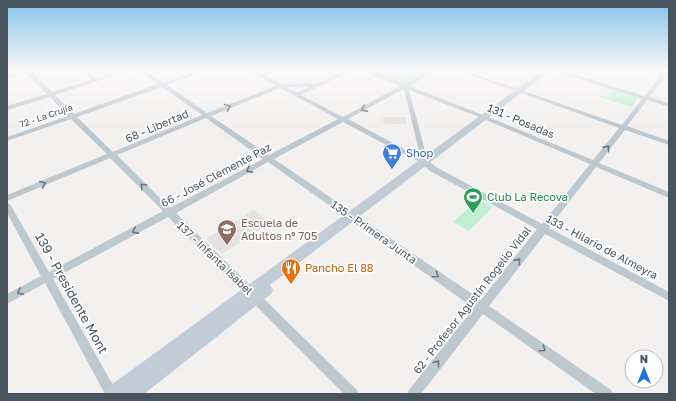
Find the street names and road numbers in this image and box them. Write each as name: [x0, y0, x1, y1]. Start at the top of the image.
street label: 72 - La Crujía: [18, 101, 74, 130]
street label: 131 - Posadas: [486, 101, 557, 141]
street label: 68 - Libertad: [123, 106, 190, 145]
street label: 66 - José Clemente Paz: [158, 140, 274, 209]
street label: 135 - Primera Junta: [329, 197, 420, 266]
street label: 133 - Hilario de Almeyra: [544, 212, 660, 282]
street label: 137 - Infanta Isabel: [175, 218, 256, 297]
street label: 62 - Profesor Agustín Rogelio Vidal: [410, 223, 534, 376]
street label: 139 - Presidente Mont: [32, 230, 112, 356]

